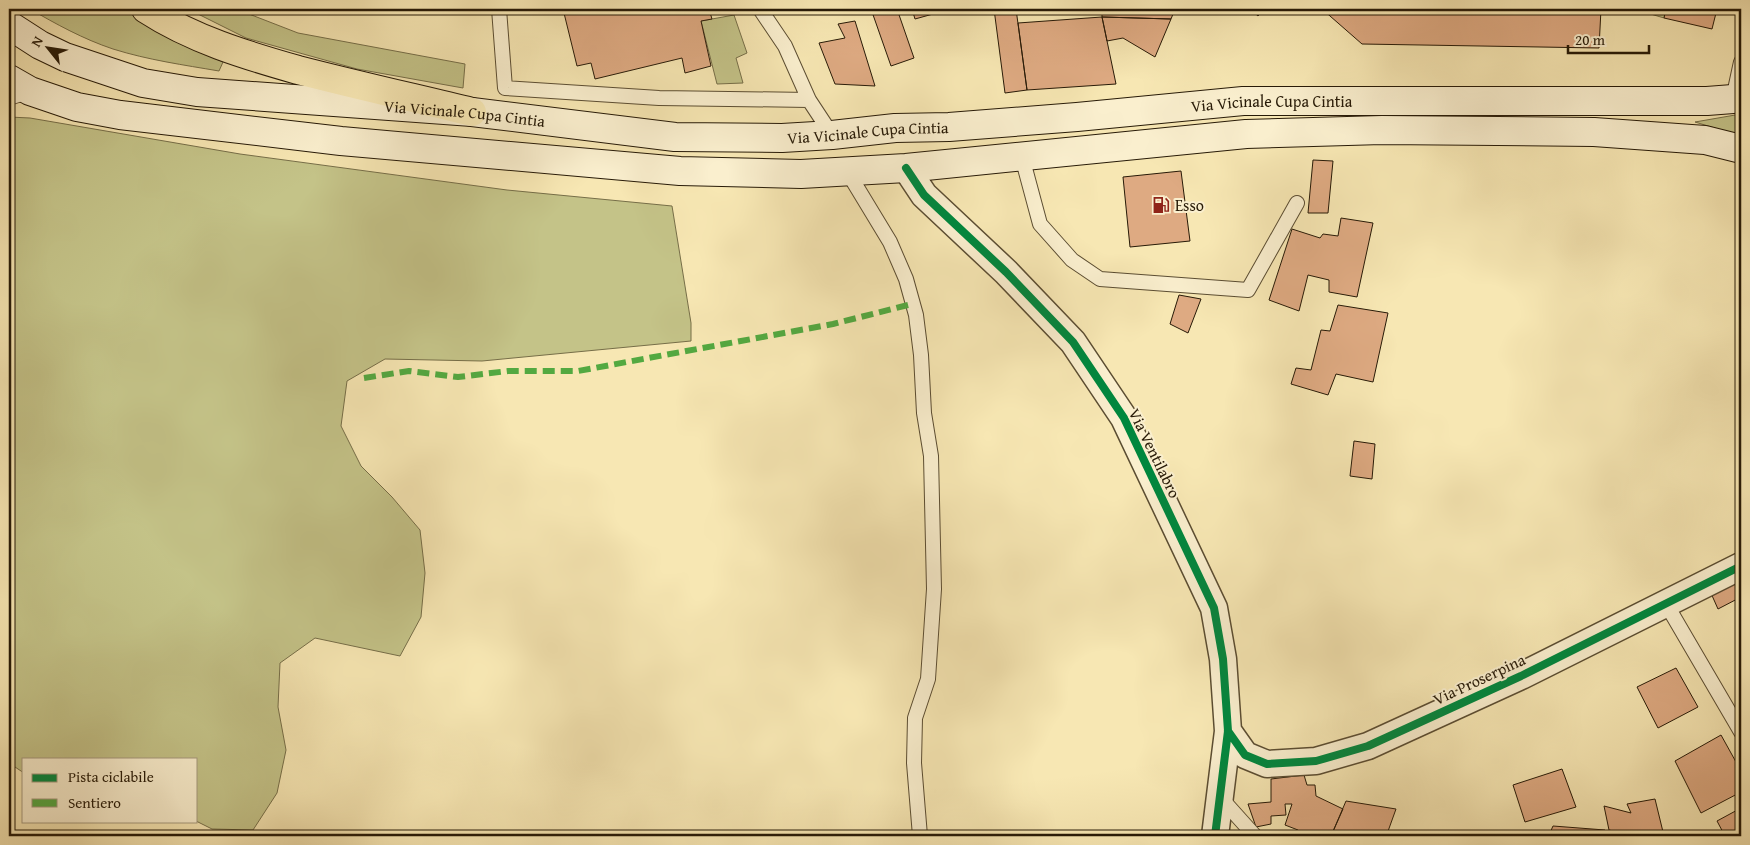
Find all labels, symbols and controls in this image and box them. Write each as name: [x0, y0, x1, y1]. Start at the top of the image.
north arrow: [22, 22, 72, 72]
scale bar: [1568, 22, 1649, 54]
text: 20 m: [1575, 29, 1606, 50]
text: N: [26, 32, 48, 51]
street label: Via Vicinale Cupa Cintia: [1190, 89, 1353, 118]
street label: Via Vicinale Cupa Cintia: [383, 94, 547, 133]
street label: Via Vicinale Cupa Cintia: [787, 115, 949, 150]
place label: Esso: [1175, 193, 1204, 217]
fuel station icon: Esso: [1151, 195, 1171, 215]
street label: Via Ventilabro: [1123, 404, 1187, 502]
street label: Via Proserpina: [1429, 647, 1529, 711]
legend: [22, 758, 198, 822]
text: Pista ciclabile: [68, 766, 154, 787]
text: Sentiero: [68, 792, 121, 813]

